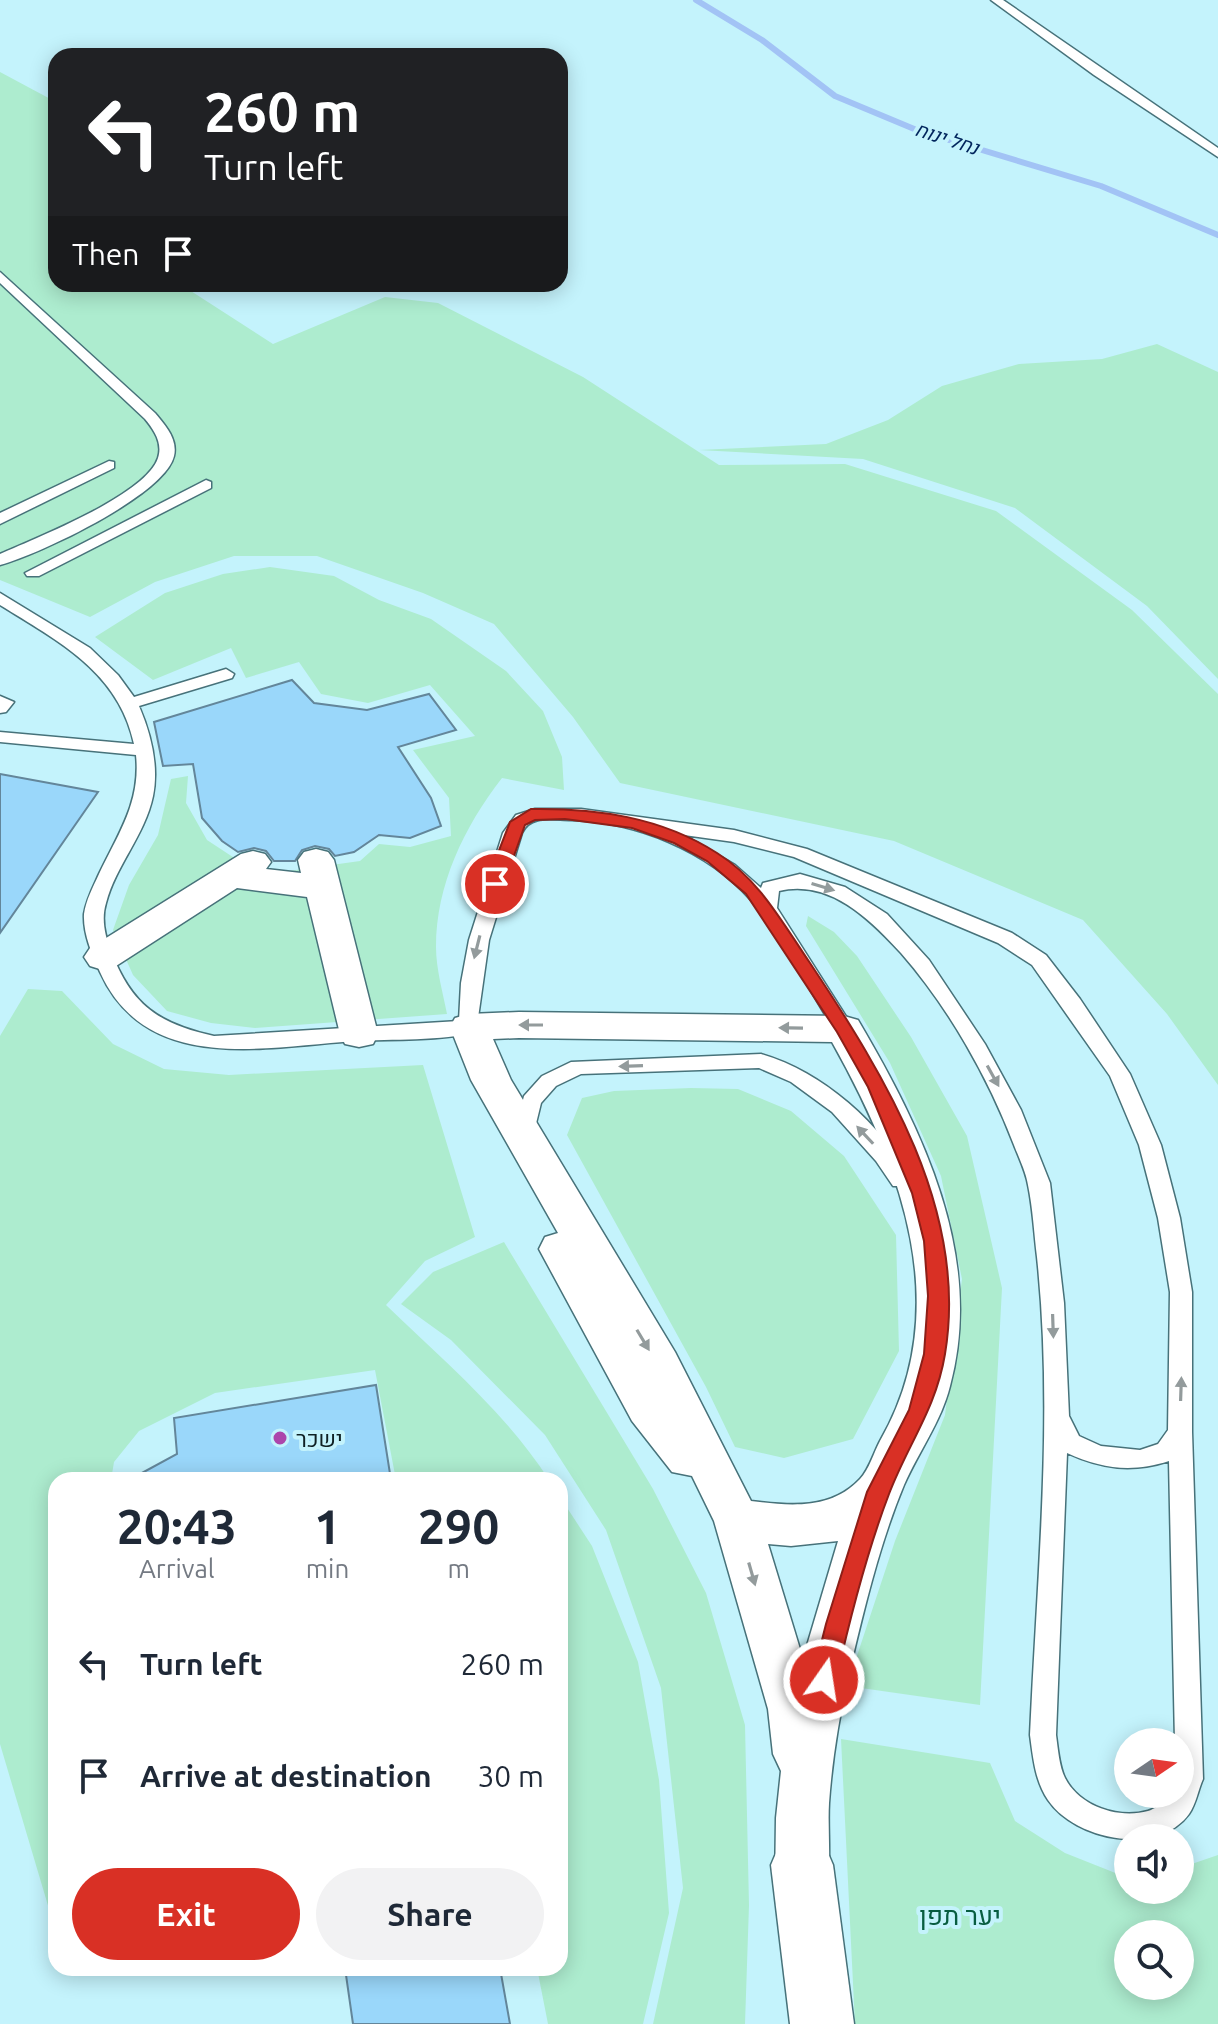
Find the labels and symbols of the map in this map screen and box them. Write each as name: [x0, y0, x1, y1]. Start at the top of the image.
water label: נחל ינוח: [912, 117, 983, 160]
pin: [461, 850, 529, 918]
one-way arrow: [812, 881, 836, 894]
one-way arrow: [471, 934, 483, 959]
one-way arrow: [518, 1019, 543, 1031]
one-way arrow: [778, 1022, 803, 1034]
one-way arrow: [618, 1059, 643, 1072]
one-way arrow: [986, 1065, 1000, 1088]
one-way arrow: [857, 1126, 875, 1145]
one-way arrow: [1047, 1314, 1060, 1339]
one-way arrow: [636, 1329, 651, 1350]
one-way arrow: [1175, 1376, 1188, 1401]
place label: ישכר: [296, 1426, 343, 1451]
marker: ישכר: [271, 1429, 289, 1447]
one-way arrow: [747, 1562, 759, 1587]
position arrow: [782, 1638, 866, 1722]
north arrow: [1114, 1728, 1194, 1808]
park label: יער תפן: [919, 1901, 1001, 1930]

